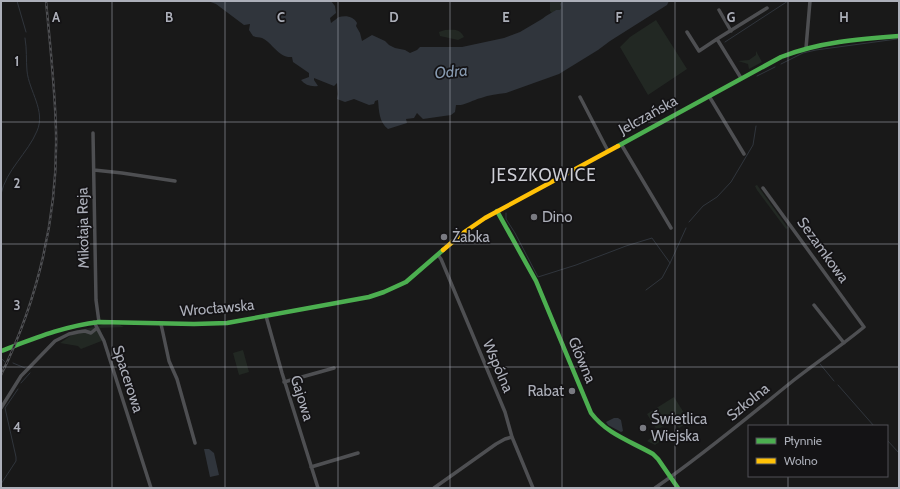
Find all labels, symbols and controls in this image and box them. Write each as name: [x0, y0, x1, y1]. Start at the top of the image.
text: A: [52, 9, 61, 25]
text: B: [165, 9, 173, 25]
text: C: [277, 9, 285, 25]
text: D: [389, 9, 399, 25]
text: E: [502, 9, 510, 25]
text: F: [616, 9, 623, 25]
text: G: [727, 9, 736, 25]
text: H: [839, 9, 849, 25]
text: 1: [15, 53, 19, 69]
water label: Odra: [434, 61, 468, 82]
street label: Jelczańska: [615, 91, 681, 139]
district label: JESZKOWICE: [490, 165, 597, 185]
text: 2: [14, 175, 21, 191]
street label: Mikołaja Reja: [73, 186, 93, 269]
place label: Dino: [542, 208, 573, 226]
marker: Dino: [529, 212, 539, 222]
street label: Sezamkowa: [793, 214, 853, 287]
place label: Żabka: [452, 227, 490, 246]
marker: Żabka: [439, 232, 449, 242]
street label: Wrocławska: [179, 296, 256, 320]
text: 3: [13, 297, 21, 313]
street label: Główna: [564, 334, 600, 386]
street label: Wspólna: [479, 337, 517, 396]
street label: Spacerowa: [109, 343, 148, 416]
street label: Gajowa: [287, 373, 318, 424]
street label: Szkolna: [723, 379, 773, 425]
place label: Rabat: [527, 382, 564, 400]
marker: Rabat: [567, 386, 577, 396]
place label: Świetlica Wiejska: [651, 409, 708, 445]
text: 4: [13, 419, 21, 435]
marker: Świetlica Wiejska: [638, 423, 648, 433]
legend: [748, 425, 888, 477]
text: Płynnie: [784, 433, 822, 448]
text: Wolno: [784, 453, 818, 468]

